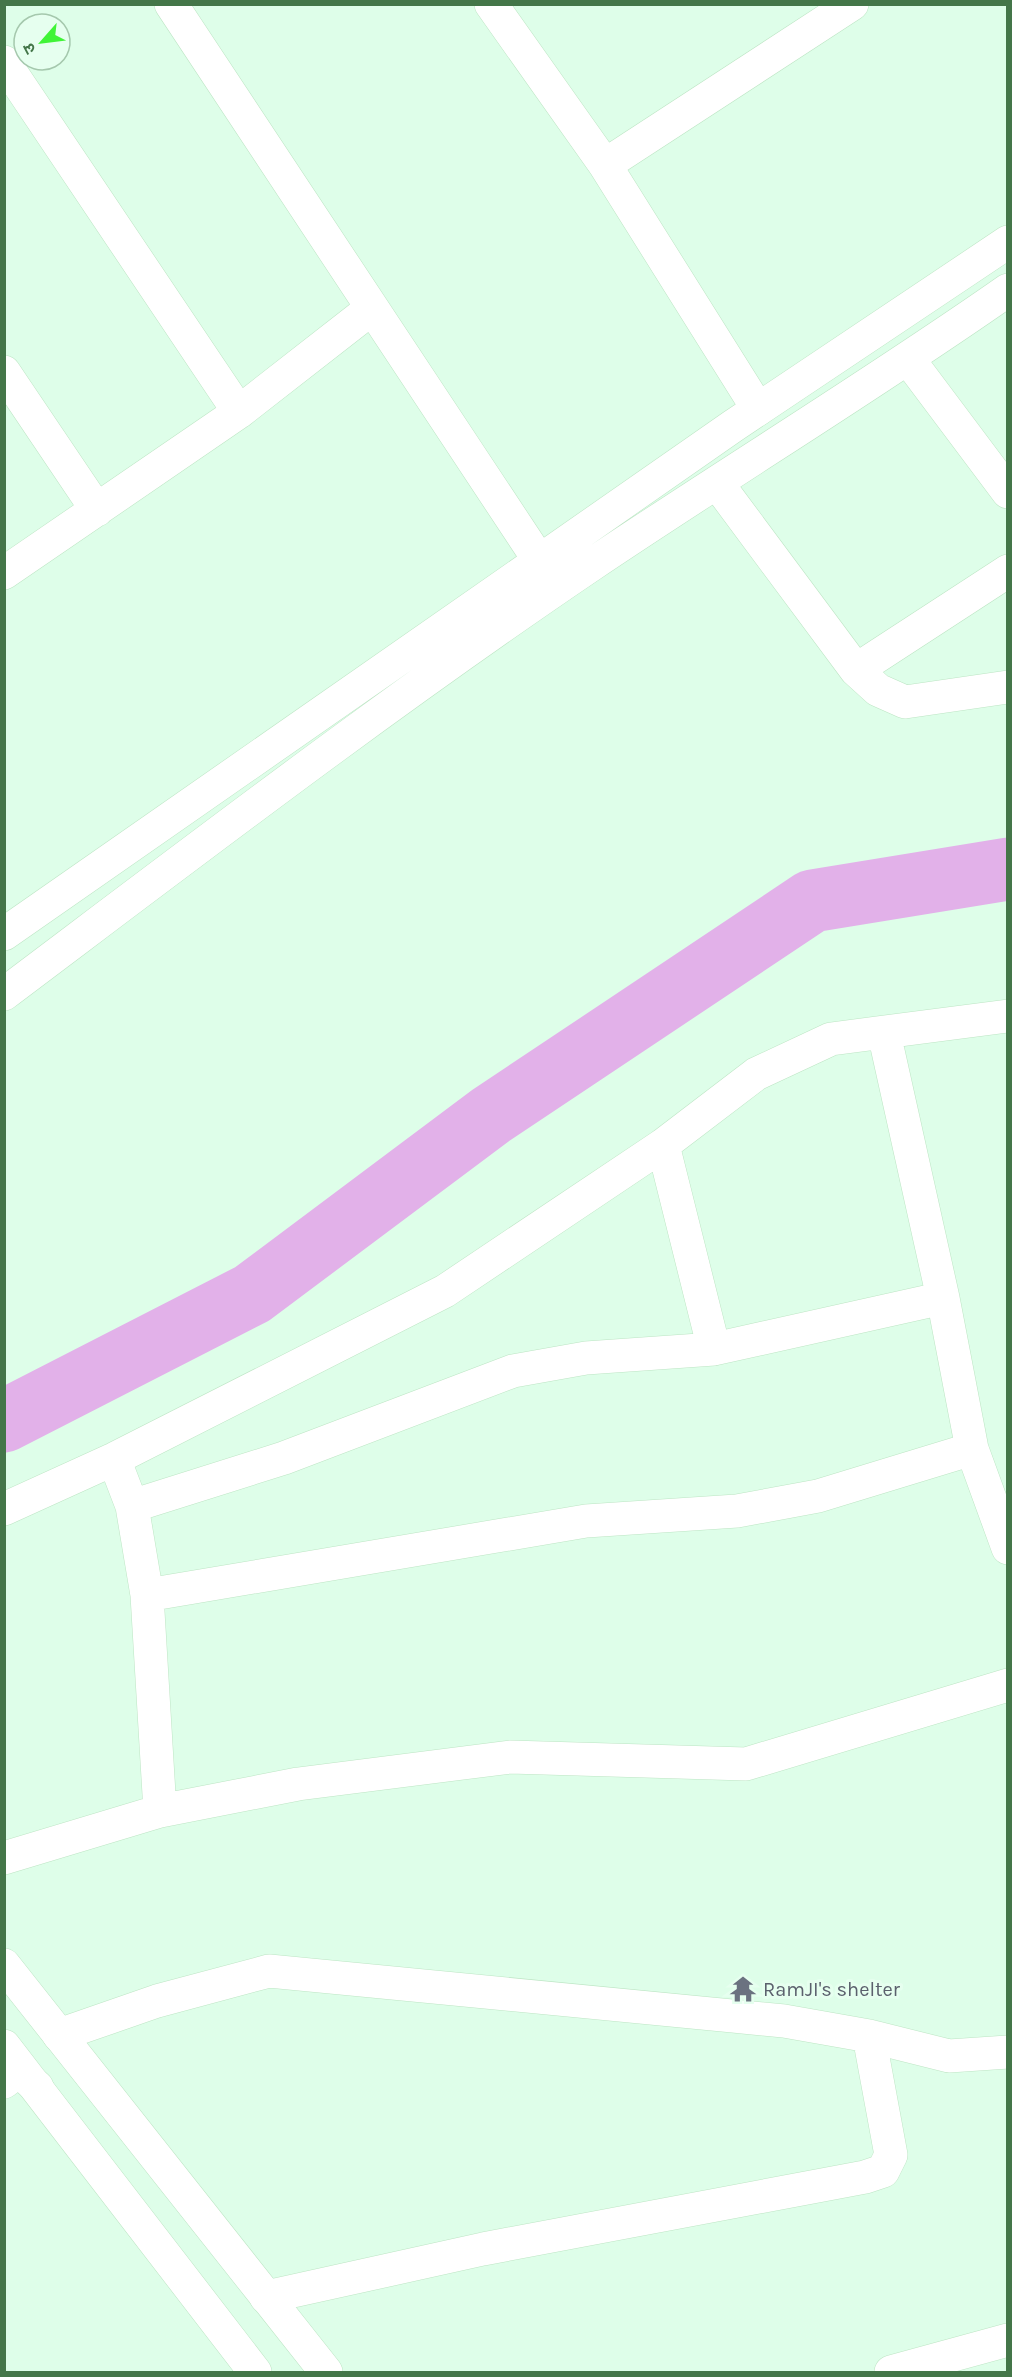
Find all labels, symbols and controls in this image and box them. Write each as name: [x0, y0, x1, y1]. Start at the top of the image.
north arrow: [12, 12, 72, 72]
text: उ: [18, 40, 40, 57]
temple icon: RamJI's shelter: [728, 1974, 758, 2004]
place label: RamJI's shelter: [763, 1978, 901, 2001]

